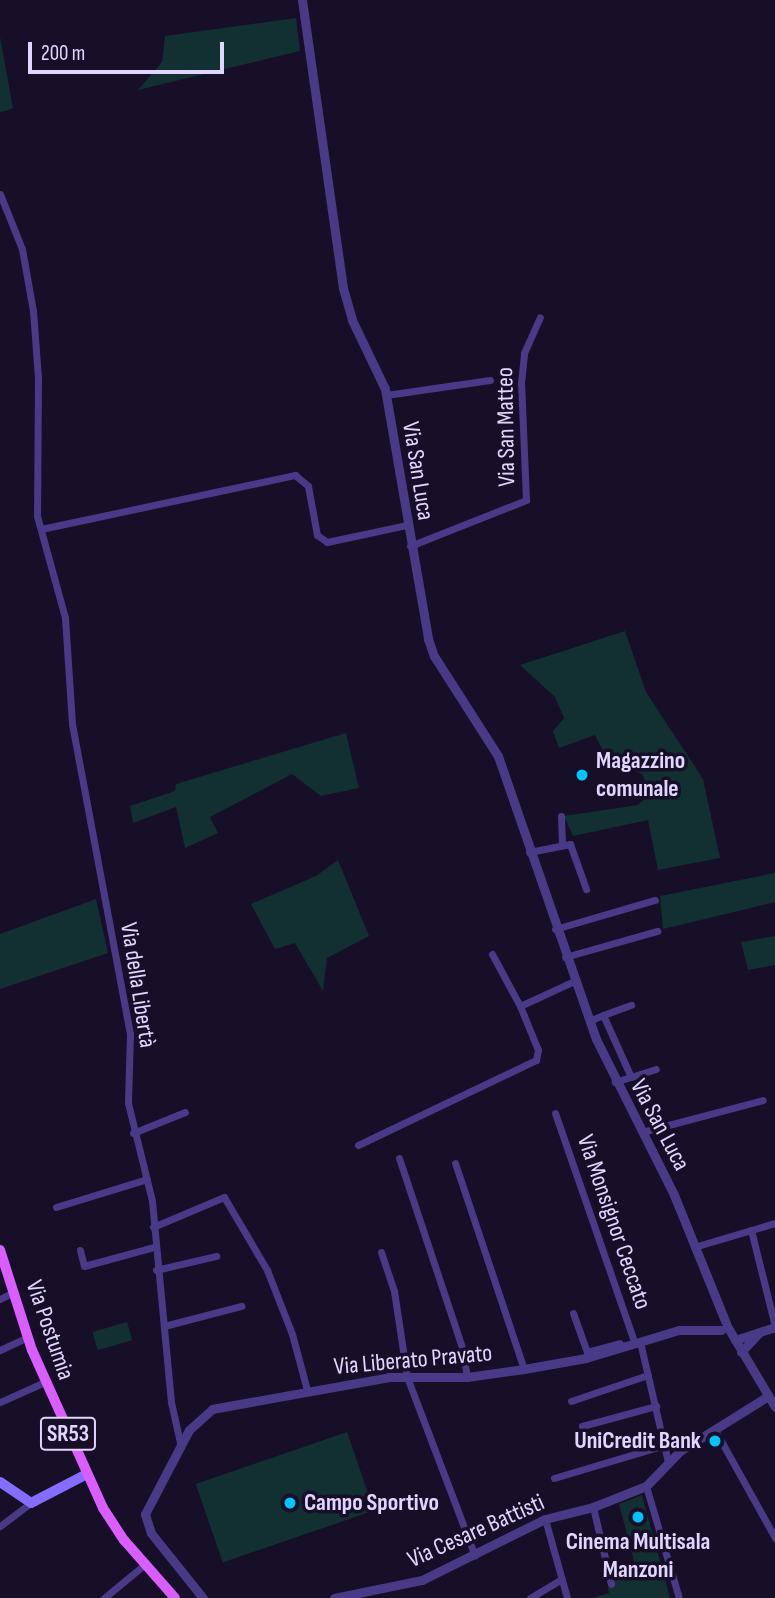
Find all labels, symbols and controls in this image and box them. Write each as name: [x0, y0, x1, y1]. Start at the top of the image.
scale bar: [32, 28, 228, 72]
text: 200 m: [41, 41, 85, 66]
street label: Via San Matteo: [491, 367, 521, 487]
street label: Via San Luca: [396, 420, 440, 522]
place label: Magazzino comunale: [596, 747, 685, 803]
marker: Magazzino comunale: [574, 767, 590, 783]
street label: Via della Libertà: [114, 920, 162, 1050]
street label: Via San Luca: [624, 1074, 696, 1176]
street label: Via Monsignor Ceccato: [571, 1131, 657, 1313]
street label: Via Postumia: [20, 1276, 80, 1384]
street label: Via Liberato Pravato: [333, 1339, 493, 1381]
road number: SR53: [38, 1414, 98, 1454]
place label: UniCredit Bank: [574, 1427, 701, 1455]
marker: UniCredit Bank: [707, 1433, 723, 1449]
street label: Via Cesare Battisti: [403, 1488, 549, 1574]
place label: Campo Sportivo: [304, 1489, 439, 1517]
marker: Campo Sportivo: [282, 1495, 298, 1511]
marker: Cinema Multisala Manzoni: [630, 1509, 646, 1525]
place label: Cinema Multisala Manzoni: [566, 1528, 710, 1584]

